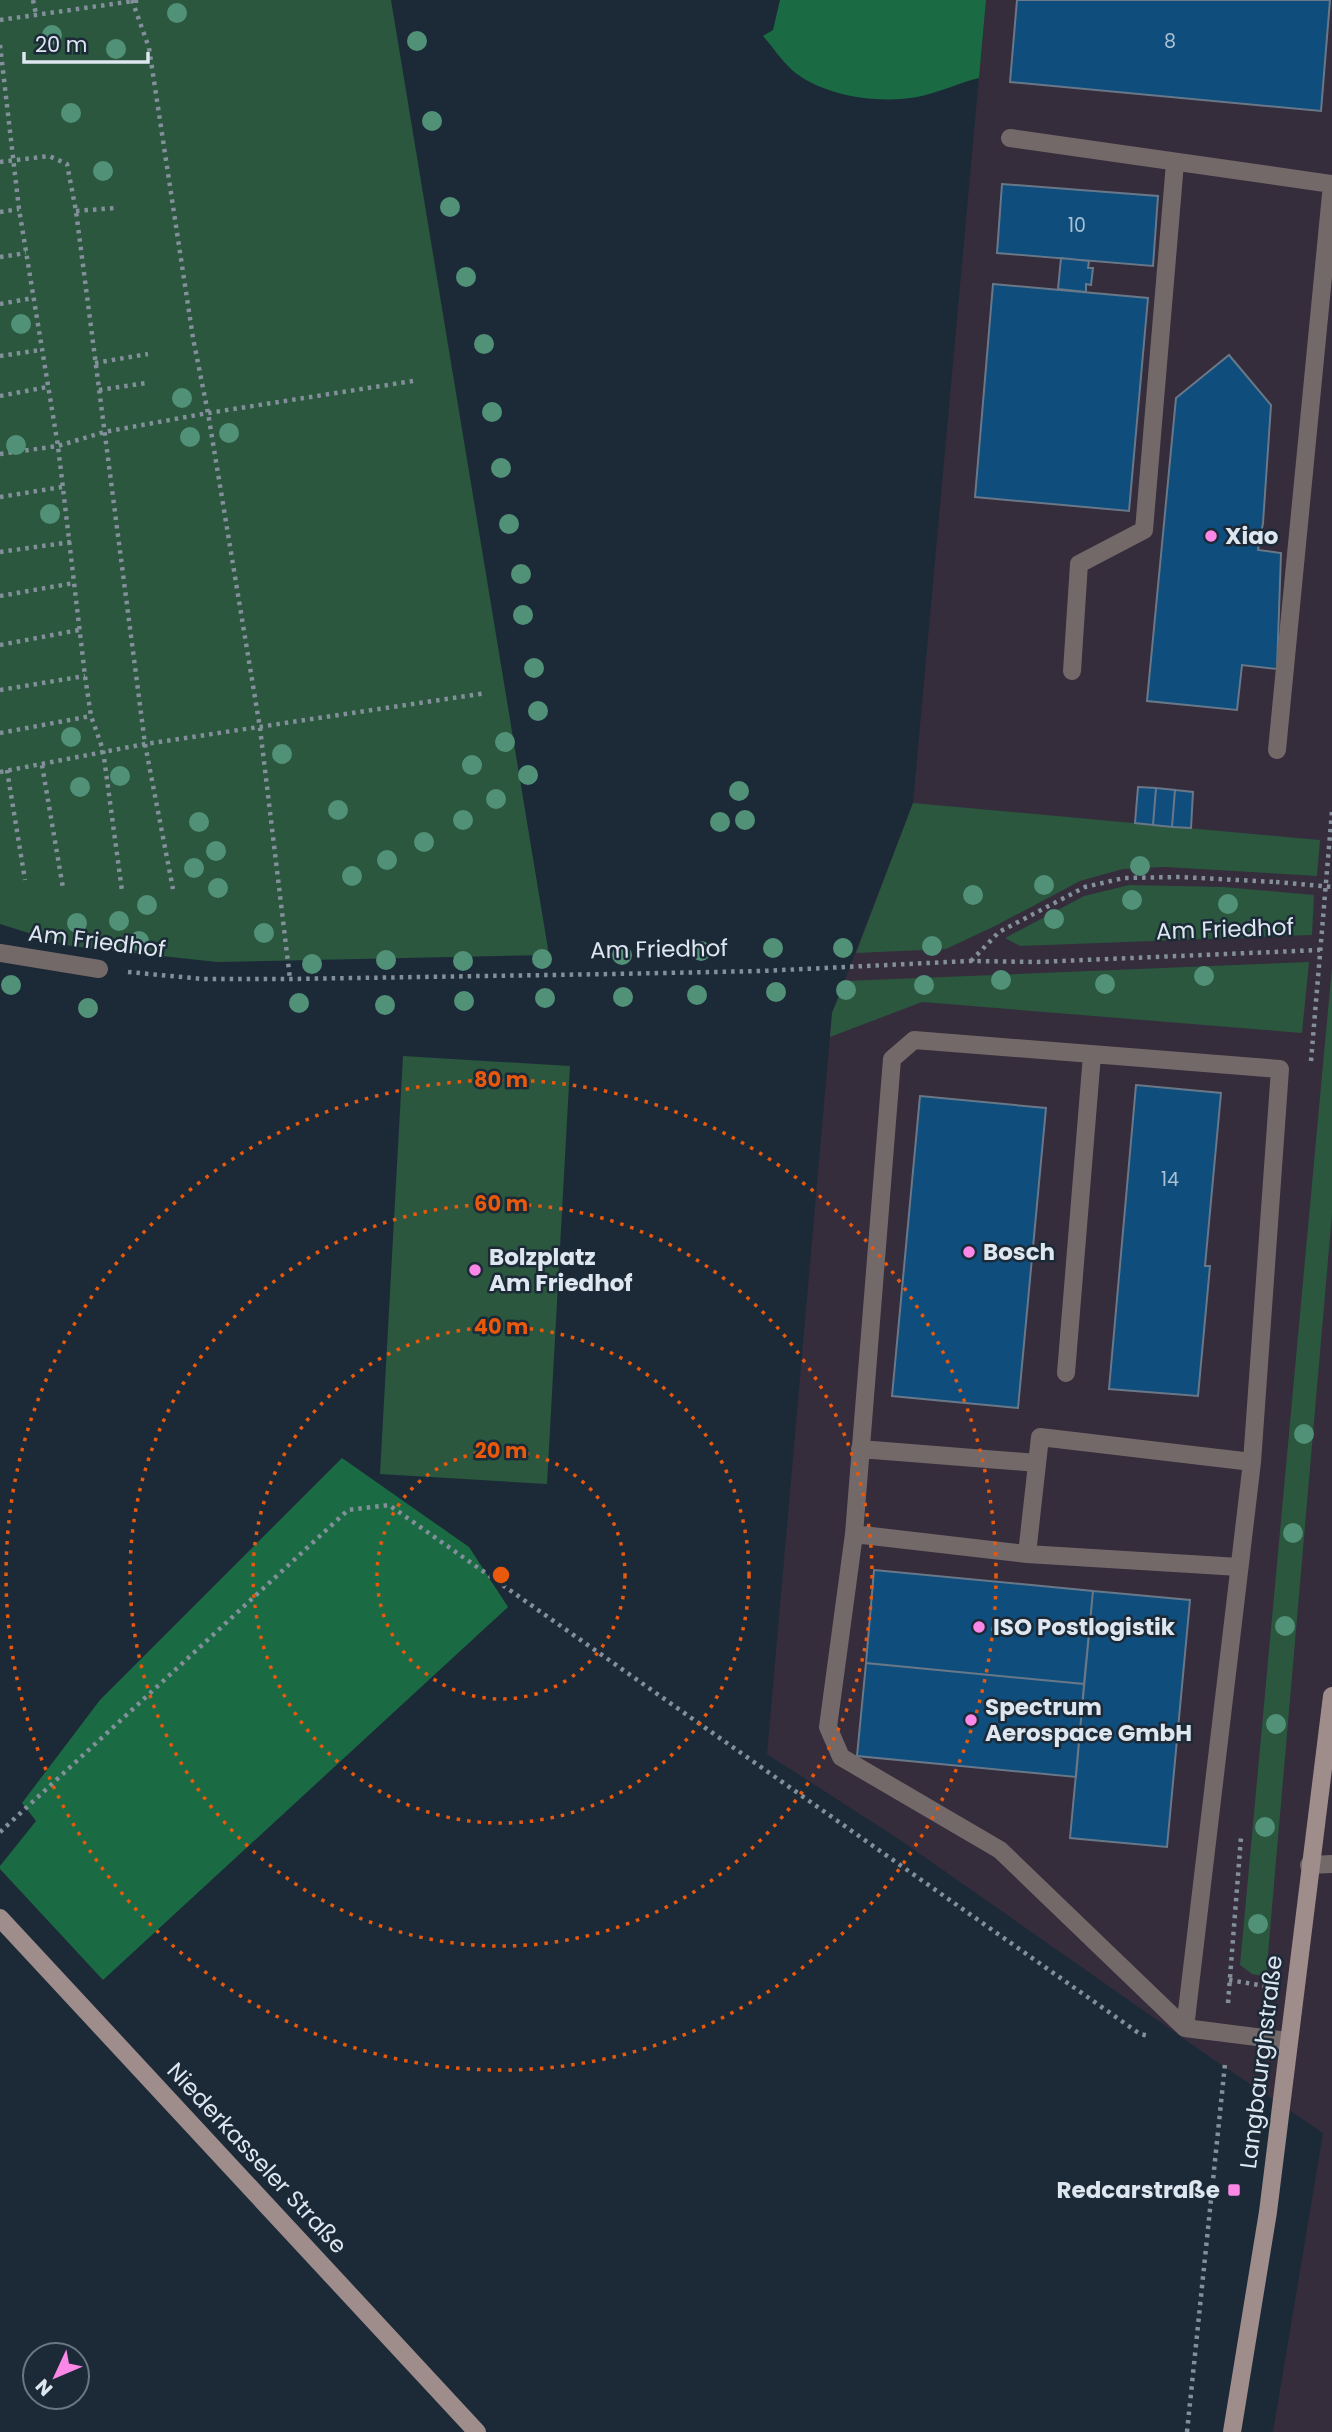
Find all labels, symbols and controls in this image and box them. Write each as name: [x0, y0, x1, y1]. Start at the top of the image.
scale bar: [24, 21, 149, 65]
house number: 8: [1164, 28, 1176, 55]
text: 20 m: [35, 30, 88, 59]
house number: 10: [1068, 212, 1086, 239]
place label: Xiao: [1225, 520, 1279, 552]
marker: Xiao: [1203, 528, 1219, 544]
street label: Am Friedhof: [1155, 911, 1295, 947]
street label: Am Friedhof: [27, 917, 167, 965]
street label: Am Friedhof: [590, 932, 728, 966]
text: 80 m: [474, 1065, 528, 1094]
house number: 14: [1161, 1166, 1179, 1193]
text: 60 m: [474, 1189, 528, 1218]
place label: Bosch: [983, 1236, 1055, 1268]
place label: Bolzplatz Am Friedhof: [489, 1241, 633, 1299]
marker: Bosch: [961, 1244, 977, 1260]
marker: Bolzplatz Am Friedhof: [467, 1262, 483, 1278]
text: 40 m: [474, 1312, 528, 1341]
text: 20 m: [475, 1436, 527, 1465]
centre of rings: [489, 1563, 513, 1587]
place label: ISO Postlogistik: [993, 1611, 1176, 1643]
marker: ISO Postlogistik: [971, 1619, 987, 1635]
place label: Spectrum Aerospace GmbH: [985, 1691, 1192, 1749]
marker: Spectrum Aerospace GmbH: [963, 1712, 979, 1728]
street label: Langbaurghstraße: [1232, 1953, 1290, 2171]
street label: Niederkasseler Straße: [160, 2055, 354, 2261]
place label: Redcarstraße: [1057, 2174, 1220, 2206]
marker: Redcarstraße: [1226, 2182, 1242, 2198]
north arrow: [21, 2341, 91, 2411]
text: N: [29, 2373, 59, 2402]

